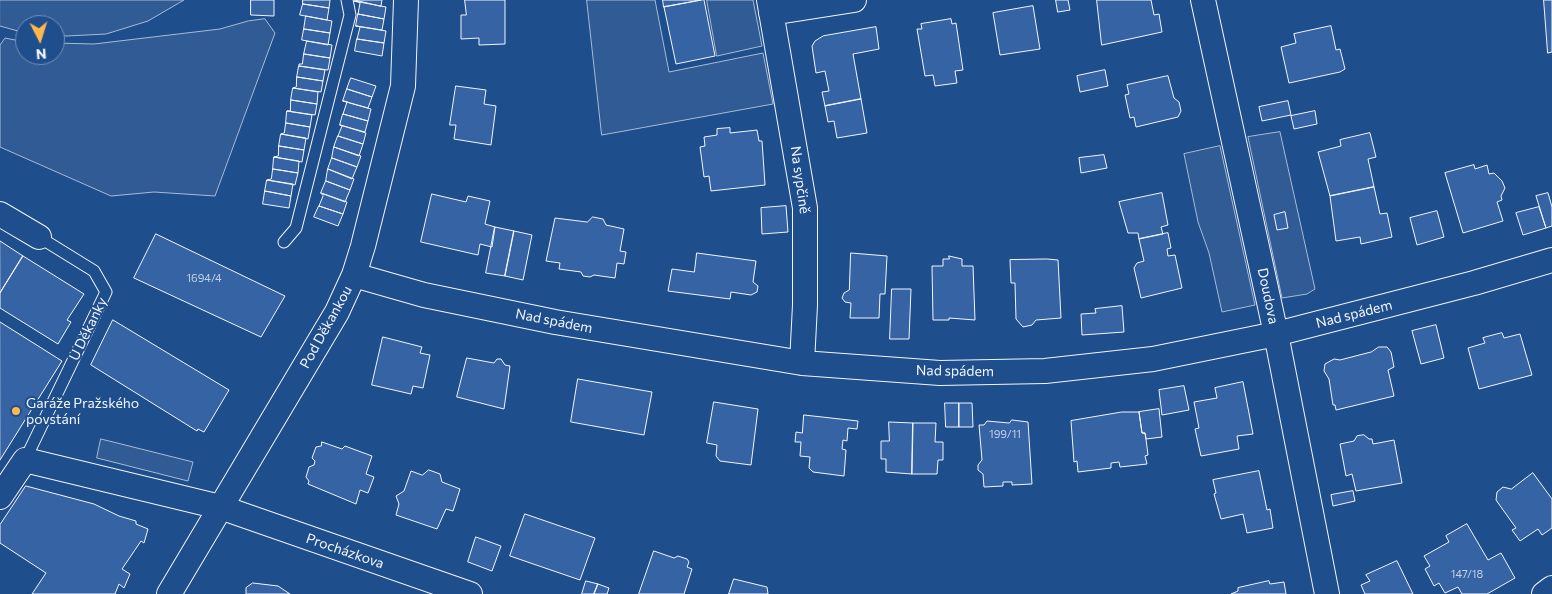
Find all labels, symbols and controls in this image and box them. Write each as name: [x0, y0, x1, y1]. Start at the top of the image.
north arrow: [15, 15, 65, 65]
text: N: [35, 46, 47, 63]
street label: Na sypčině: [787, 145, 813, 215]
street label: Doudova: [1254, 266, 1282, 326]
house number: 1694/4: [186, 271, 222, 285]
street label: Pod Děkankou: [296, 283, 356, 371]
street label: U Děkanky: [65, 295, 111, 363]
street label: Nad spádem: [1314, 296, 1394, 332]
street label: Nad spádem: [514, 305, 594, 337]
street label: Nad spádem: [916, 362, 994, 380]
place label: Garáže Pražského povstání: [26, 395, 139, 428]
marker: Garáže Pražského povstání: [10, 405, 22, 417]
house number: 199/11: [989, 427, 1021, 441]
street label: Procházkova: [304, 530, 386, 572]
house number: 147/18: [1451, 567, 1483, 581]

